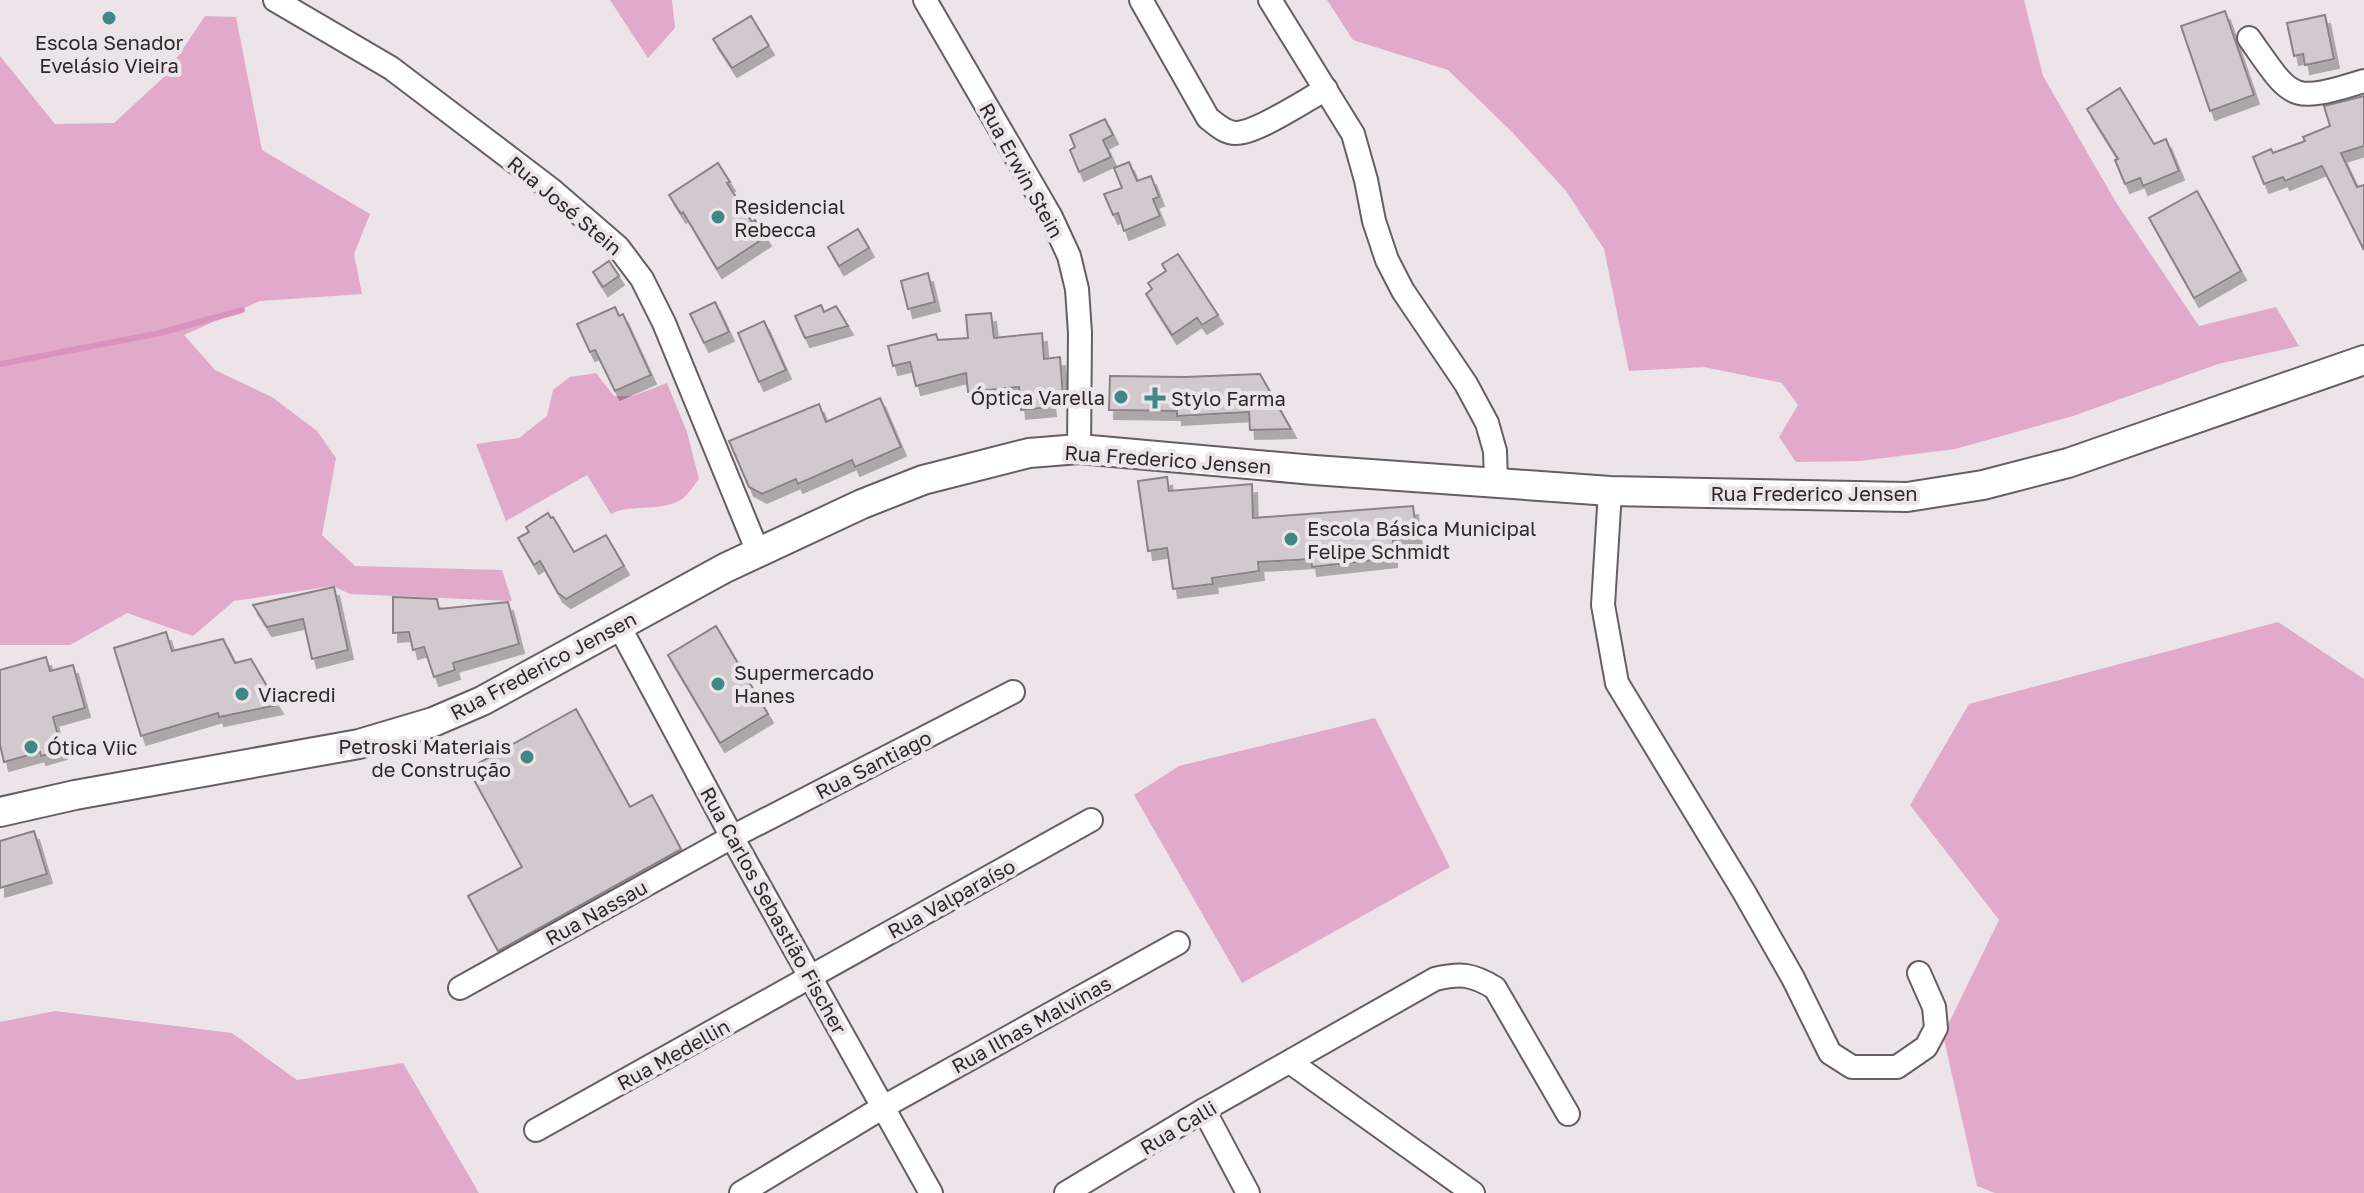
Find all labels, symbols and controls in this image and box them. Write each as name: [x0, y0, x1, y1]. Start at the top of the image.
marker: Escola Senador Evelásio Vieira: [100, 9, 118, 27]
place label: Escola Senador Evelásio Vieira: [35, 30, 183, 77]
street label: Rua Erwin Stein: [975, 98, 1069, 242]
street label: Rua José Stein: [503, 150, 627, 260]
place label: Residencial Rebecca: [734, 194, 845, 241]
marker: Residencial Rebecca: [709, 208, 727, 226]
place label: Óptica Varella: [971, 385, 1105, 409]
place label: Stylo Farma: [1171, 386, 1286, 410]
marker: Óptica Varella: [1112, 388, 1130, 406]
marker: Stylo Farma: [1146, 389, 1164, 407]
street label: Rua Frederico Jensen: [1064, 440, 1272, 478]
street label: Rua Frederico Jensen: [1710, 481, 1918, 505]
place label: Escola Básica Municipal Felipe Schmidt: [1307, 516, 1536, 563]
marker: Escola Básica Municipal Felipe Schmidt: [1282, 530, 1300, 548]
street label: Rua Frederico Jensen: [446, 606, 640, 724]
place label: Supermercado Hanes: [734, 660, 874, 707]
marker: Supermercado Hanes: [709, 675, 727, 693]
place label: Viacredi: [258, 682, 336, 706]
marker: Viacredi: [233, 685, 251, 703]
street label: Rua Santiago: [811, 725, 935, 803]
place label: Petroski Materiais de Construção: [338, 734, 511, 781]
place label: Ótica Viic: [47, 735, 137, 759]
marker: Ótica Viic: [22, 738, 40, 756]
marker: Petroski Materiais de Construção: [518, 748, 536, 766]
street label: Rua Carlos Sebastião Fischer: [696, 782, 852, 1038]
street label: Rua Valparaíso: [883, 853, 1019, 943]
street label: Rua Nassau: [541, 874, 651, 950]
street label: Rua Ilhas Malvinas: [947, 970, 1115, 1078]
street label: Rua Medellin: [613, 1013, 733, 1095]
street label: Rua Calli: [1136, 1095, 1220, 1159]

